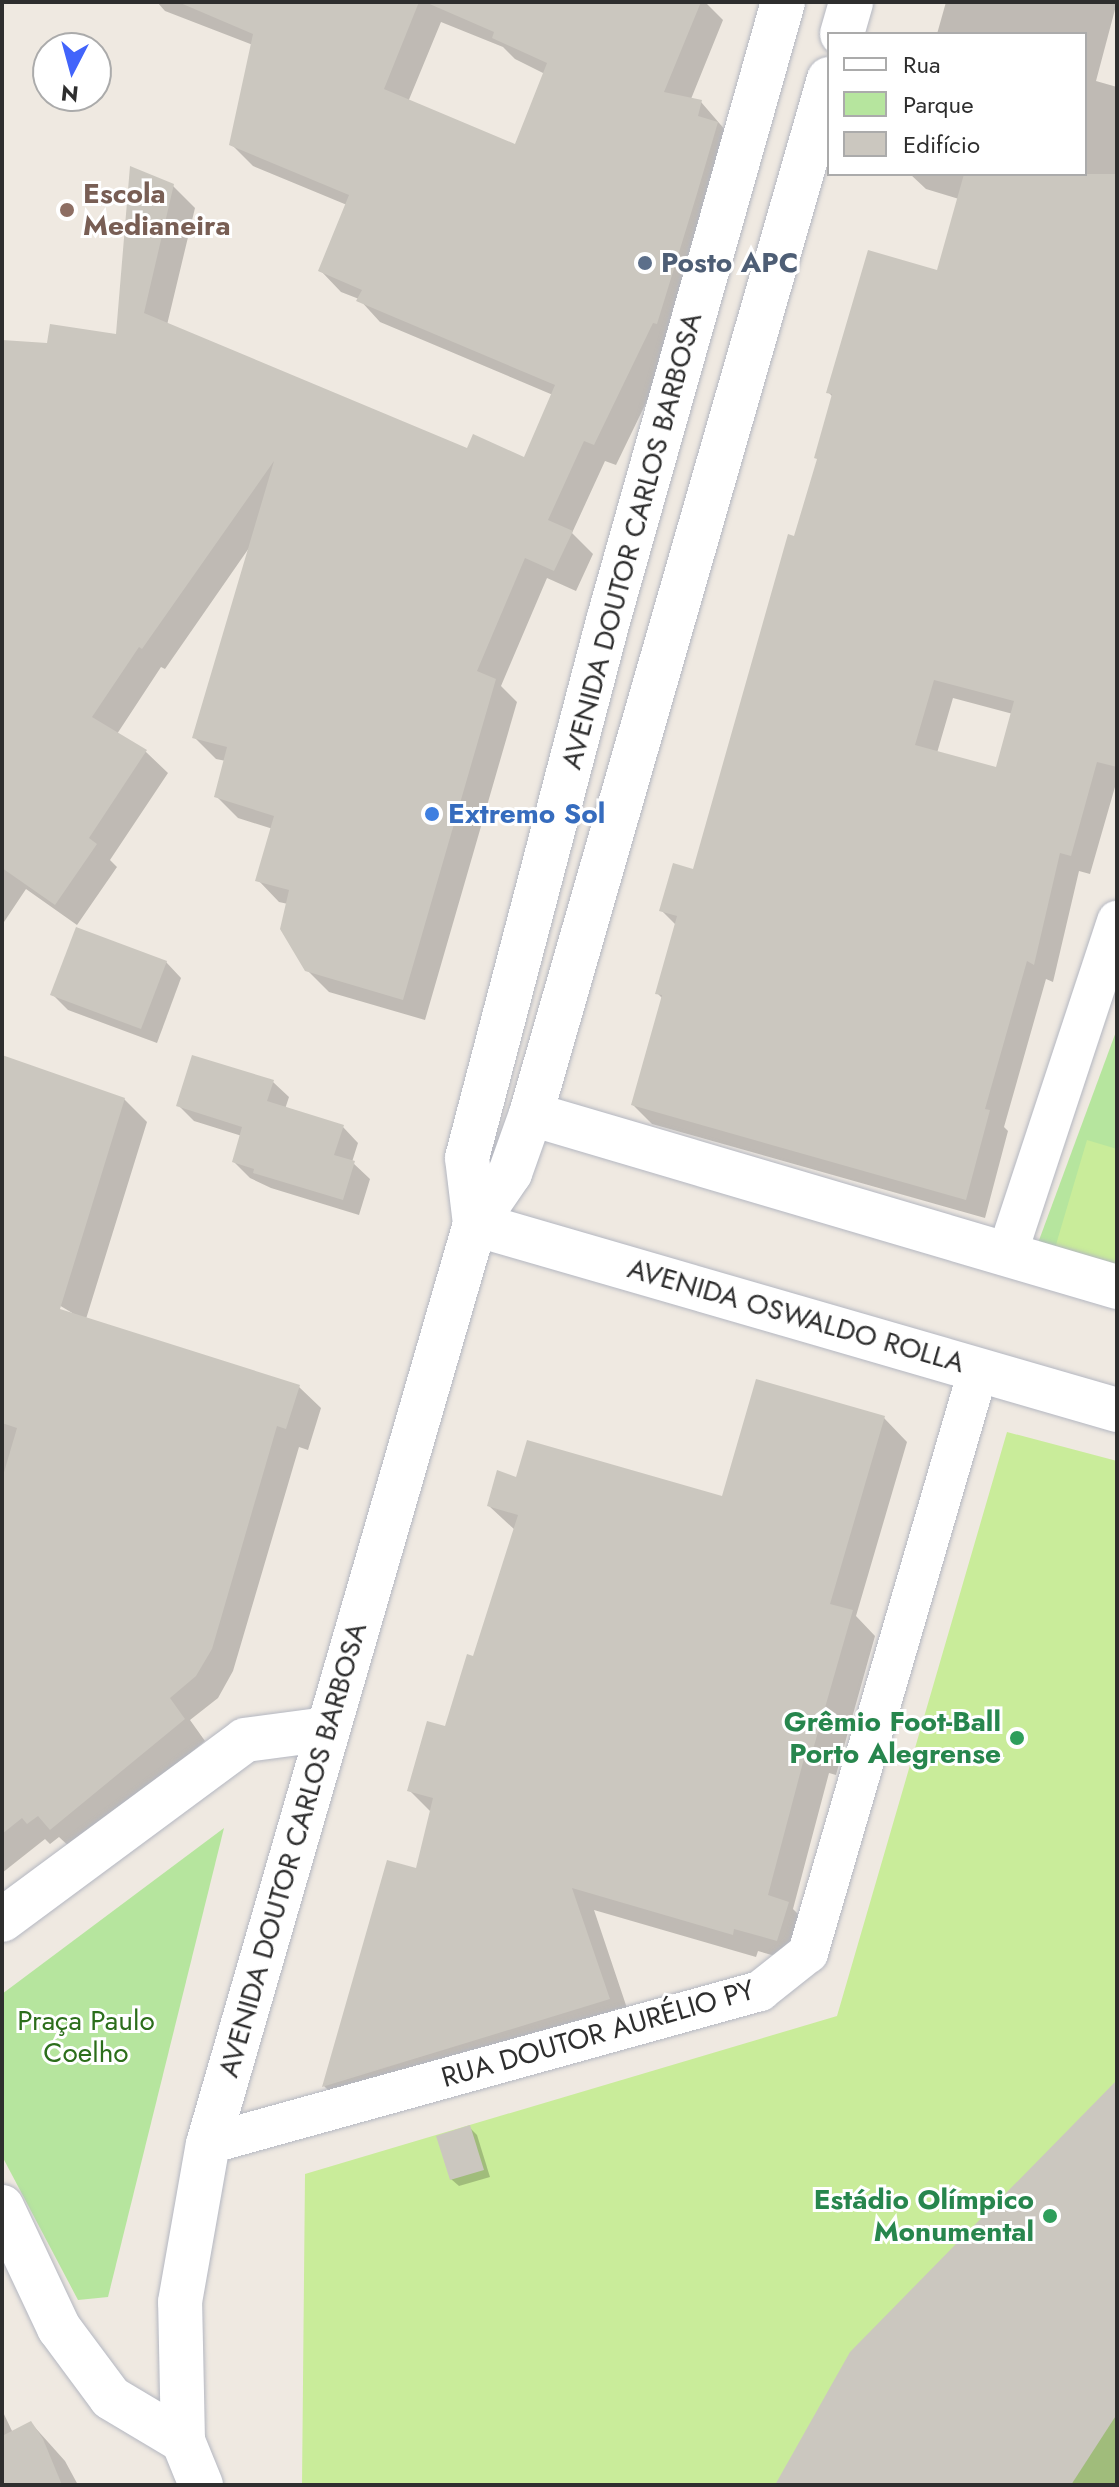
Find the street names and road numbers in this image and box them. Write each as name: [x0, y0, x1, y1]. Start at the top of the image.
street label: AVENIDA DOUTOR CARLOS BARBOSA: [555, 309, 709, 773]
street label: AVENIDA OSWALDO ROLLA: [624, 1252, 968, 1380]
street label: AVENIDA DOUTOR CARLOS BARBOSA: [212, 1619, 374, 2081]
street label: RUA DOUTOR AURÉLIO PY: [438, 1973, 758, 2095]

